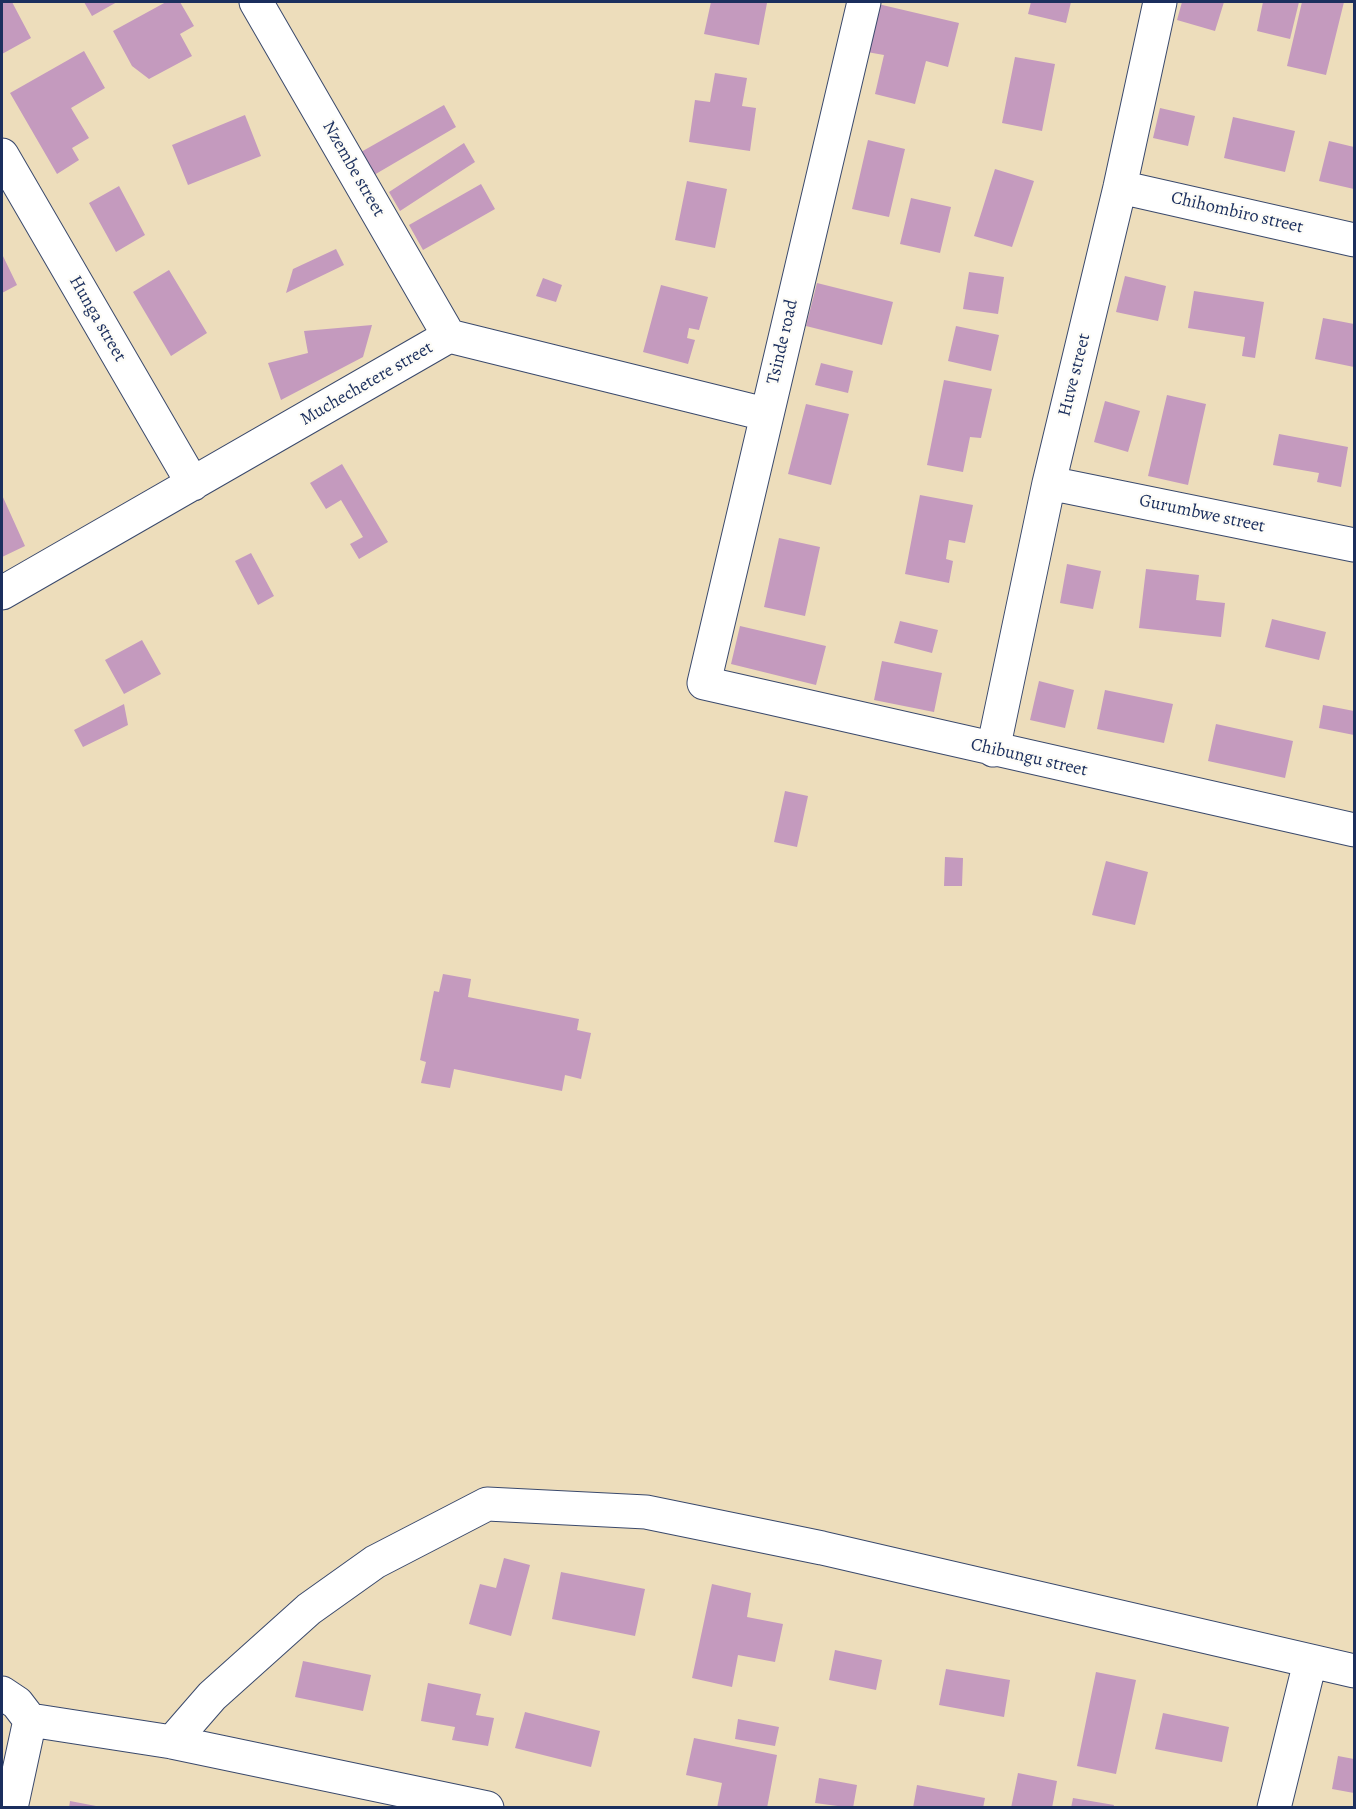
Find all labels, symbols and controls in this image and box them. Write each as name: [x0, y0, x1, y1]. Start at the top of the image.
street label: Nzembe street: [317, 117, 389, 221]
street label: Chihombiro street: [1169, 187, 1305, 239]
street label: Hunga street: [64, 272, 130, 366]
street label: Tsinde road: [763, 298, 803, 386]
street label: Huve street: [1054, 331, 1096, 419]
street label: Muchechetere street: [297, 337, 437, 431]
street label: Gurumbwe street: [1137, 490, 1267, 538]
street label: Chibungu street: [969, 734, 1089, 782]

